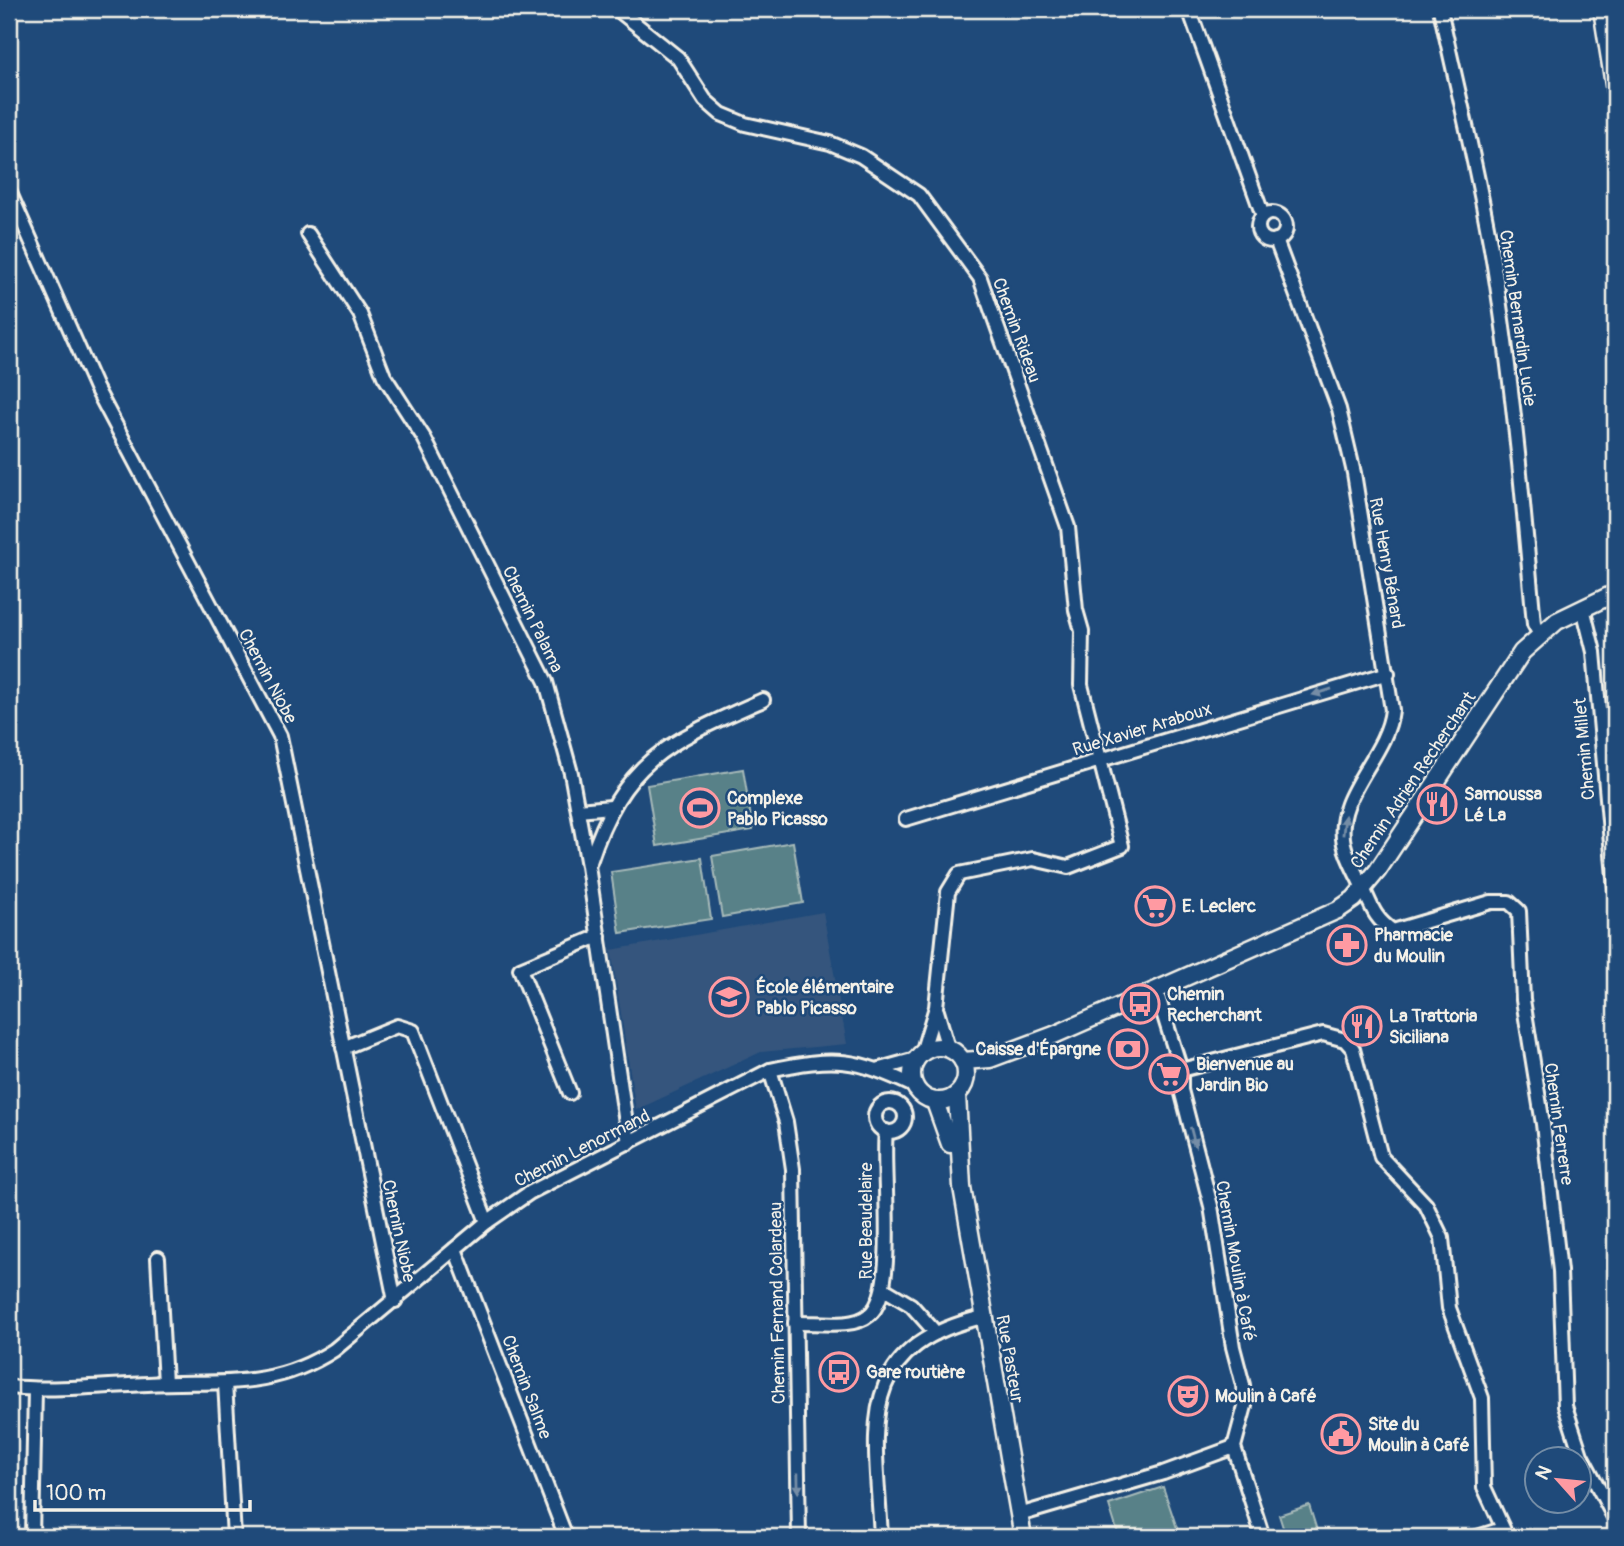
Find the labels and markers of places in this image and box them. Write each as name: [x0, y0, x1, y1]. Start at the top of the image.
restaurant icon: Samoussa Lé La: [1416, 783, 1458, 825]
place label: Samoussa Lé La: [1464, 783, 1543, 827]
sports icon: Complexe Pablo Picasso: [679, 787, 721, 829]
place label: Complexe Pablo Picasso: [727, 787, 828, 831]
supermarket icon: E. Leclerc: [1134, 885, 1176, 927]
place label: E. Leclerc: [1182, 895, 1256, 918]
pharmacy icon: Pharmacie du Moulin: [1326, 924, 1368, 966]
place label: Pharmacie du Moulin: [1374, 924, 1454, 968]
school or university icon: École élémentaire Pablo Picasso: [708, 976, 750, 1018]
place label: École élémentaire Pablo Picasso: [756, 976, 895, 1020]
bus stop icon: Chemin Recherchant: [1119, 983, 1161, 1025]
place label: Chemin Recherchant: [1167, 983, 1263, 1027]
restaurant icon: La Trattoria Siciliana: [1341, 1005, 1383, 1047]
place label: La Trattoria Siciliana: [1389, 1005, 1478, 1049]
bank icon: Caisse d'Épargne: [1107, 1028, 1149, 1070]
place label: Caisse d'Épargne: [976, 1038, 1102, 1061]
supermarket icon: Bienvenue au Jardin Bio: [1148, 1053, 1190, 1095]
place label: Bienvenue au Jardin Bio: [1196, 1053, 1294, 1097]
bus stop icon: Gare routière: [818, 1351, 860, 1393]
place label: Gare routière: [866, 1361, 966, 1384]
theatre icon: Moulin à Café: [1167, 1375, 1209, 1417]
place label: Moulin à Café: [1215, 1385, 1317, 1408]
public building icon: Site du Moulin à Café: [1320, 1413, 1362, 1455]
place label: Site du Moulin à Café: [1368, 1413, 1470, 1457]

